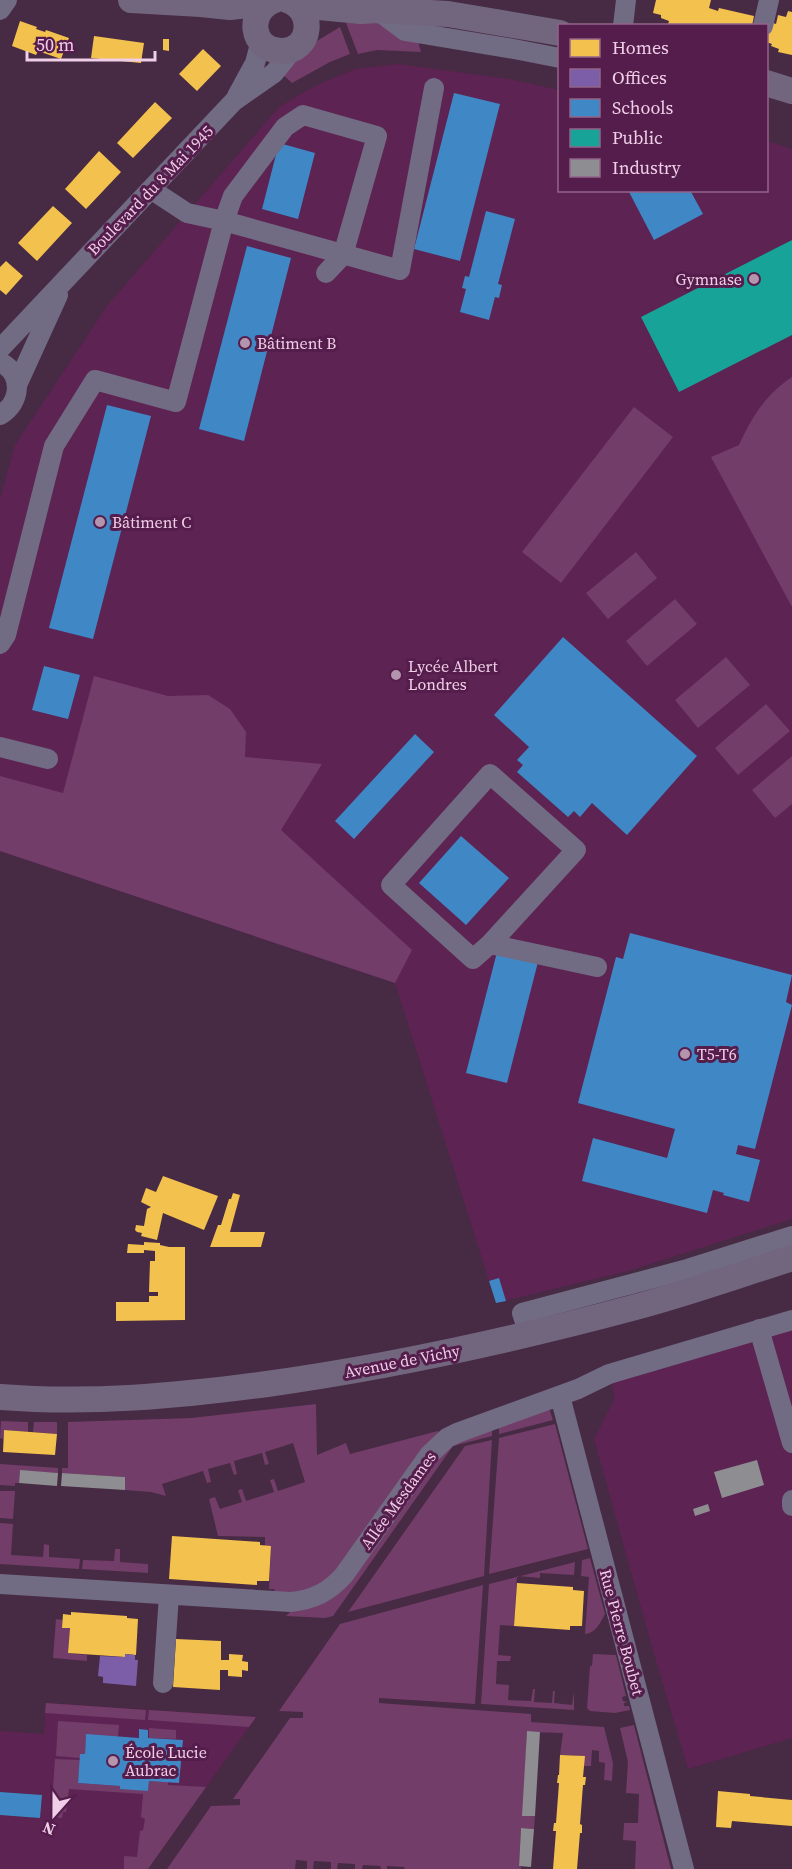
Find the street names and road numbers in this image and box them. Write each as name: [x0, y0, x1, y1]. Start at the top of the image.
street label: Boulevard du 8 Mai 1945: [82, 120, 218, 260]
street label: Avenue de Vichy: [343, 1339, 462, 1383]
street label: Allée Mesdames: [355, 1447, 441, 1553]
street label: Rue Pierre Boubet: [595, 1567, 650, 1698]

